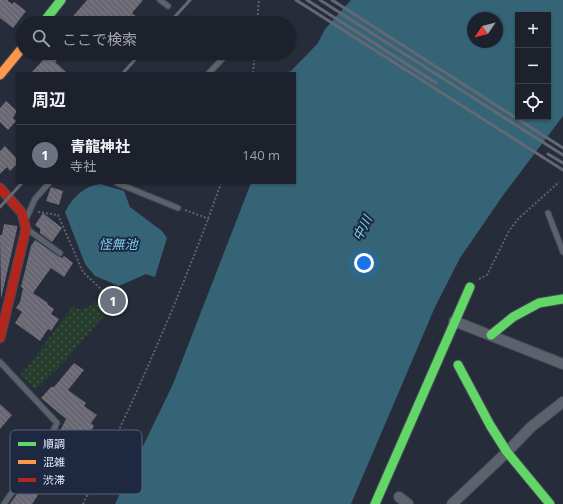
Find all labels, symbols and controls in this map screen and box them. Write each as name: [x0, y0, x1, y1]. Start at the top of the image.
north arrow: [467, 12, 503, 48]
map controls: [515, 12, 551, 120]
button: +: [515, 12, 551, 48]
search box: [16, 16, 296, 60]
icon: search: [30, 27, 52, 49]
text: ここで検索: [62, 29, 137, 49]
button: −: [515, 48, 551, 84]
button: locate: [515, 84, 551, 120]
text: 周辺: [32, 88, 66, 111]
text: 青龍神社: [70, 136, 130, 156]
text: 1: [41, 146, 49, 164]
text: 140 m: [242, 146, 280, 164]
text: 寺社: [70, 157, 96, 175]
water label: 中川: [348, 211, 377, 244]
water label: 怪無池: [98, 235, 139, 253]
your location: [354, 253, 374, 273]
pin: 1: [100, 286, 126, 316]
legend: [10, 430, 142, 494]
text: 順調: [43, 436, 65, 451]
text: 混雑: [43, 454, 65, 469]
text: 渋滞: [43, 472, 65, 487]

